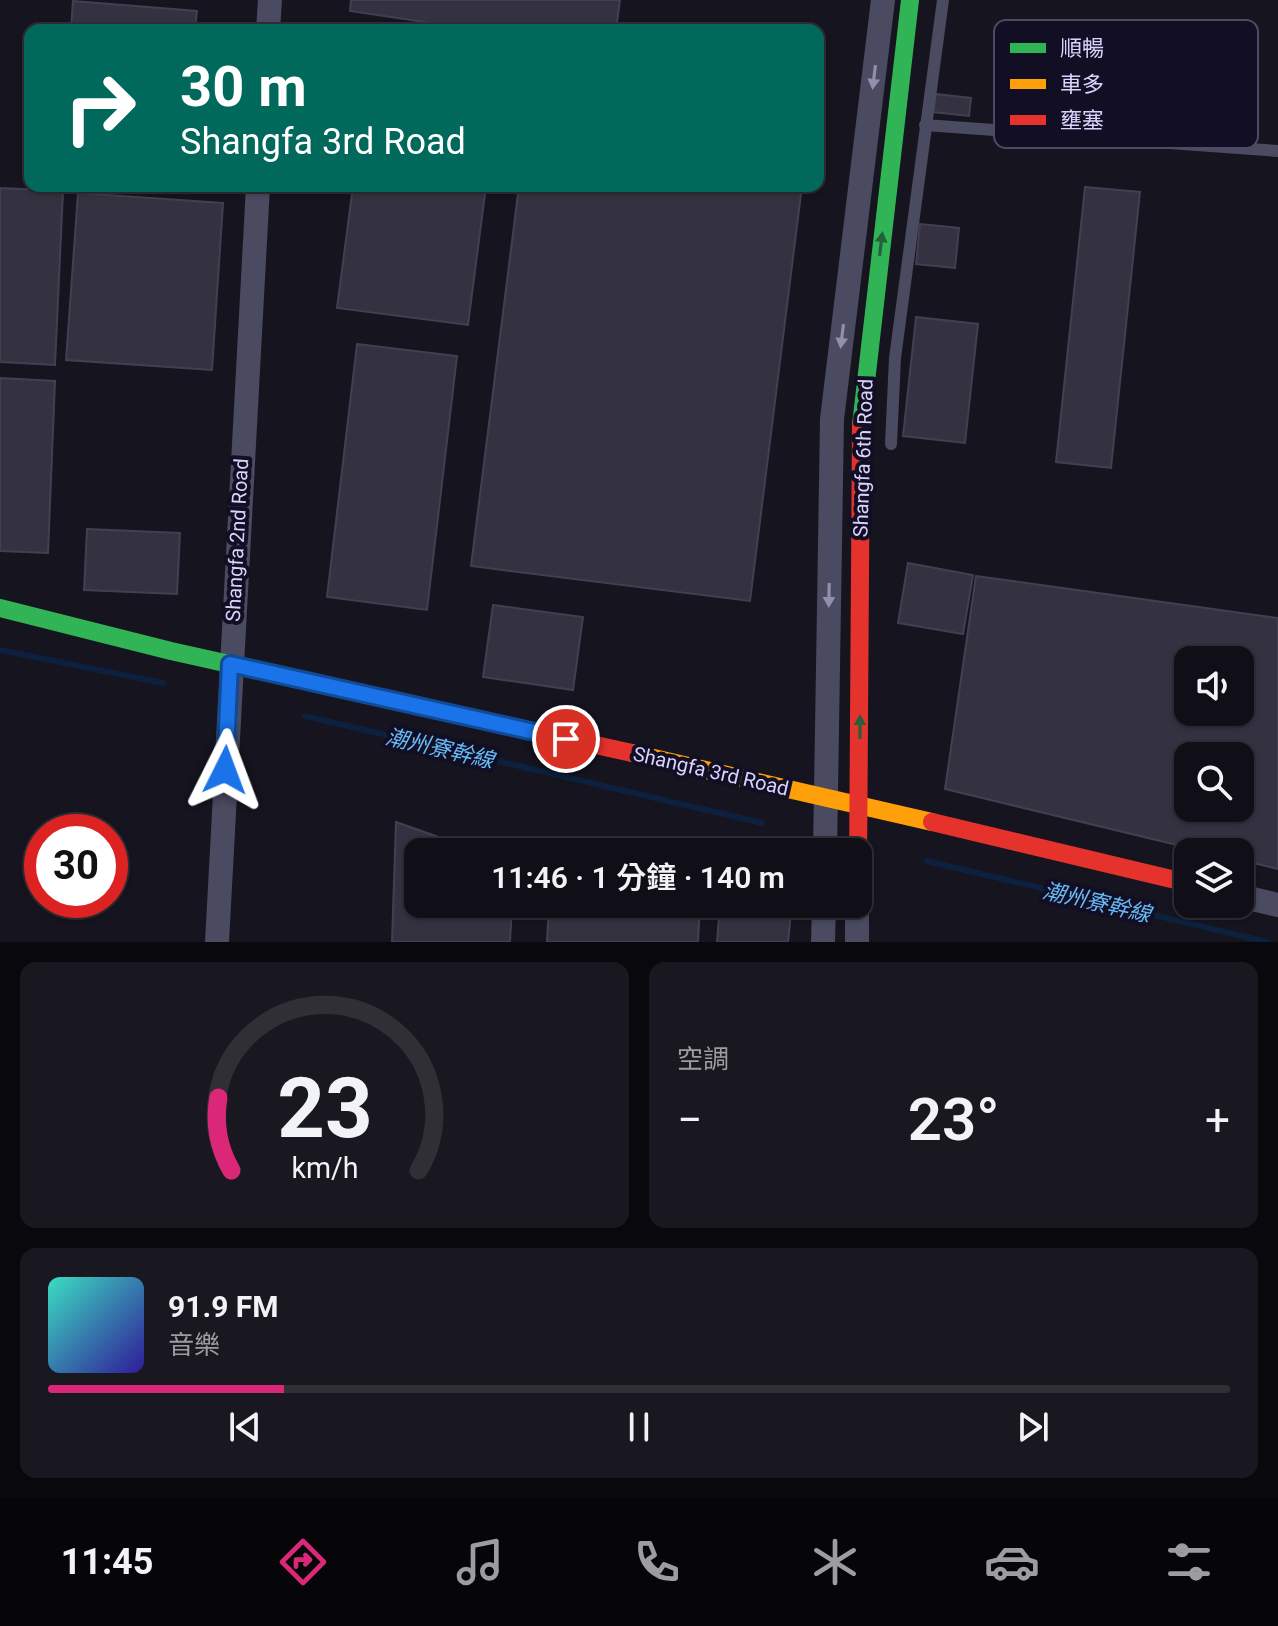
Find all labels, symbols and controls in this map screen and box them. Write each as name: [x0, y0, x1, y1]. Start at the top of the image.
legend: [994, 20, 1258, 148]
text: 順暢: [1060, 36, 1104, 61]
text: 30 m: [180, 54, 307, 120]
icon: right: [48, 56, 152, 160]
one-way arrow: [867, 65, 880, 90]
text: 車多: [1060, 72, 1104, 97]
text: 壅塞: [1060, 108, 1104, 133]
text: Shangfa 3rd Road: [180, 121, 466, 163]
one-way arrow: [875, 231, 888, 256]
one-way arrow: [836, 323, 849, 348]
street label: Shangfa 6th Road: [848, 378, 878, 538]
street label: Shangfa 2nd Road: [221, 458, 253, 622]
one-way arrow: [823, 583, 835, 608]
map controls: [1174, 646, 1254, 918]
button: sound: [1174, 646, 1254, 726]
pin: [532, 705, 600, 773]
one-way arrow: [854, 714, 866, 739]
icon: arrive: [544, 717, 588, 761]
water label: 潮州寮幹線: [383, 724, 499, 774]
position arrow: [183, 728, 267, 812]
street label: Shangfa 3rd Road: [631, 741, 791, 801]
button: search: [1174, 742, 1254, 822]
speed limit sign: 30: [24, 814, 128, 918]
button: layers: [1174, 838, 1254, 918]
text: 11:46 · 1 分鐘 · 140 m: [491, 860, 785, 895]
water label: 潮州寮幹線: [1040, 878, 1156, 928]
text: 空調: [677, 1044, 729, 1074]
text: 23: [277, 1060, 372, 1157]
text: 23°: [908, 1084, 999, 1155]
text: −: [677, 1094, 702, 1146]
text: +: [1205, 1094, 1230, 1146]
text: km/h: [291, 1151, 358, 1185]
text: 91.9 FM: [168, 1289, 279, 1324]
text: 音樂: [168, 1330, 220, 1360]
icon: previous: [223, 1405, 267, 1449]
icon: pause: [617, 1405, 661, 1449]
icon: next: [1011, 1405, 1055, 1449]
icon: directions: [275, 1534, 331, 1590]
icon: music: [452, 1534, 508, 1590]
icon: phone: [629, 1534, 685, 1590]
icon: climate: [807, 1534, 863, 1590]
icon: car: [984, 1534, 1040, 1590]
icon: filters: [1161, 1534, 1217, 1590]
text: 11:45: [61, 1541, 153, 1583]

